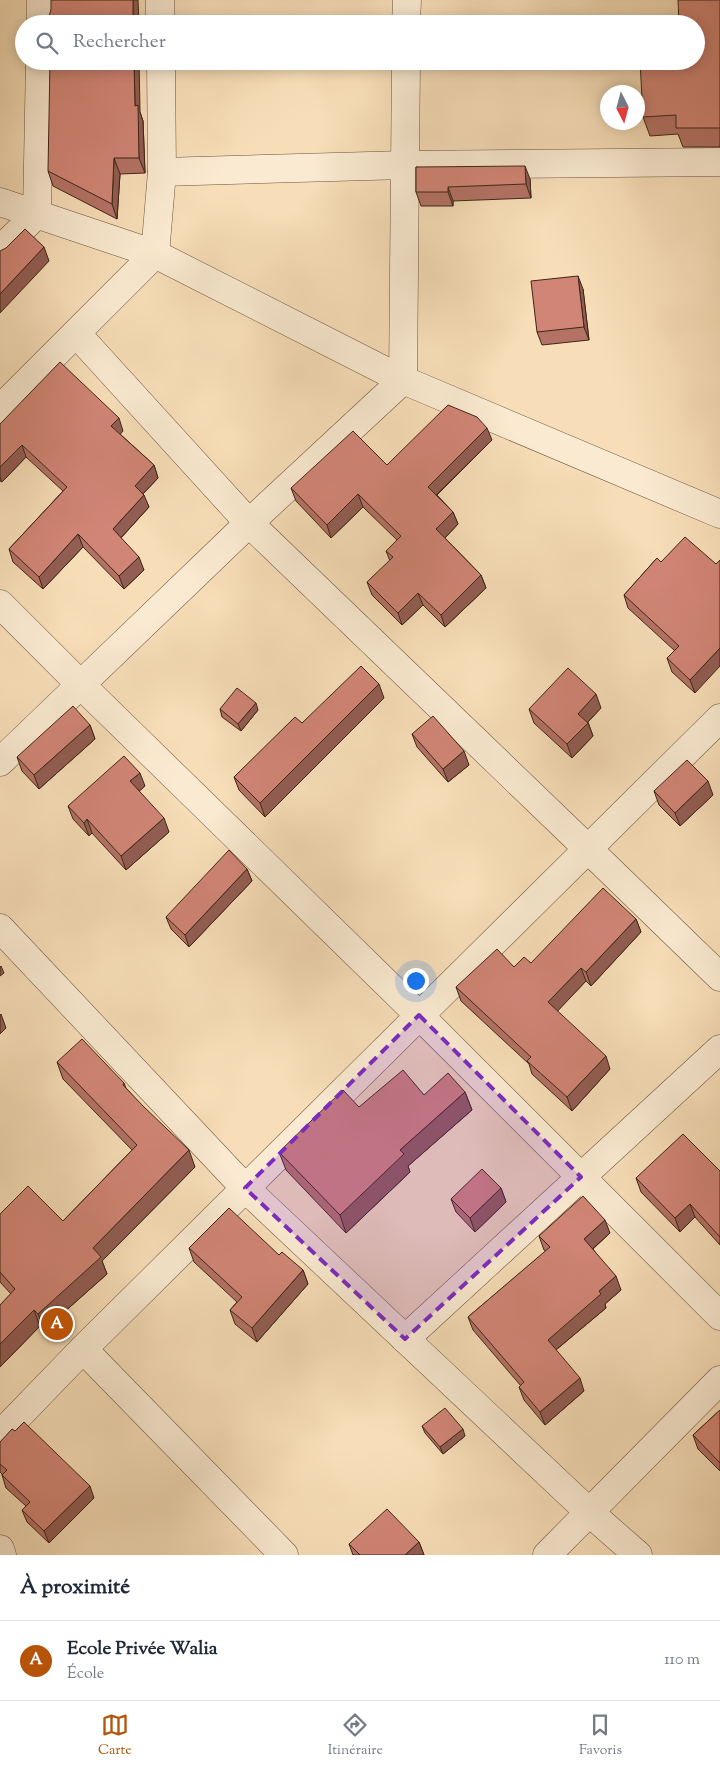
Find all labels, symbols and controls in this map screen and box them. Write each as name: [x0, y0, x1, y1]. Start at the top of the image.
search box: [15, 15, 705, 70]
icon: search: [33, 29, 61, 57]
text: Rechercher: [73, 29, 166, 56]
north arrow: [600, 85, 645, 130]
your location: [403, 968, 429, 994]
pin: A: [41, 1305, 73, 1343]
text: À proximité: [20, 1573, 130, 1603]
text: Ecole Privée Walia: [67, 1636, 218, 1663]
text: A: [30, 1649, 43, 1672]
text: 110 m: [664, 1649, 700, 1672]
text: École: [67, 1663, 104, 1686]
tab: Carte: [98, 1711, 132, 1761]
tab: Itinéraire: [328, 1711, 383, 1761]
tab: Favoris: [579, 1711, 622, 1761]

